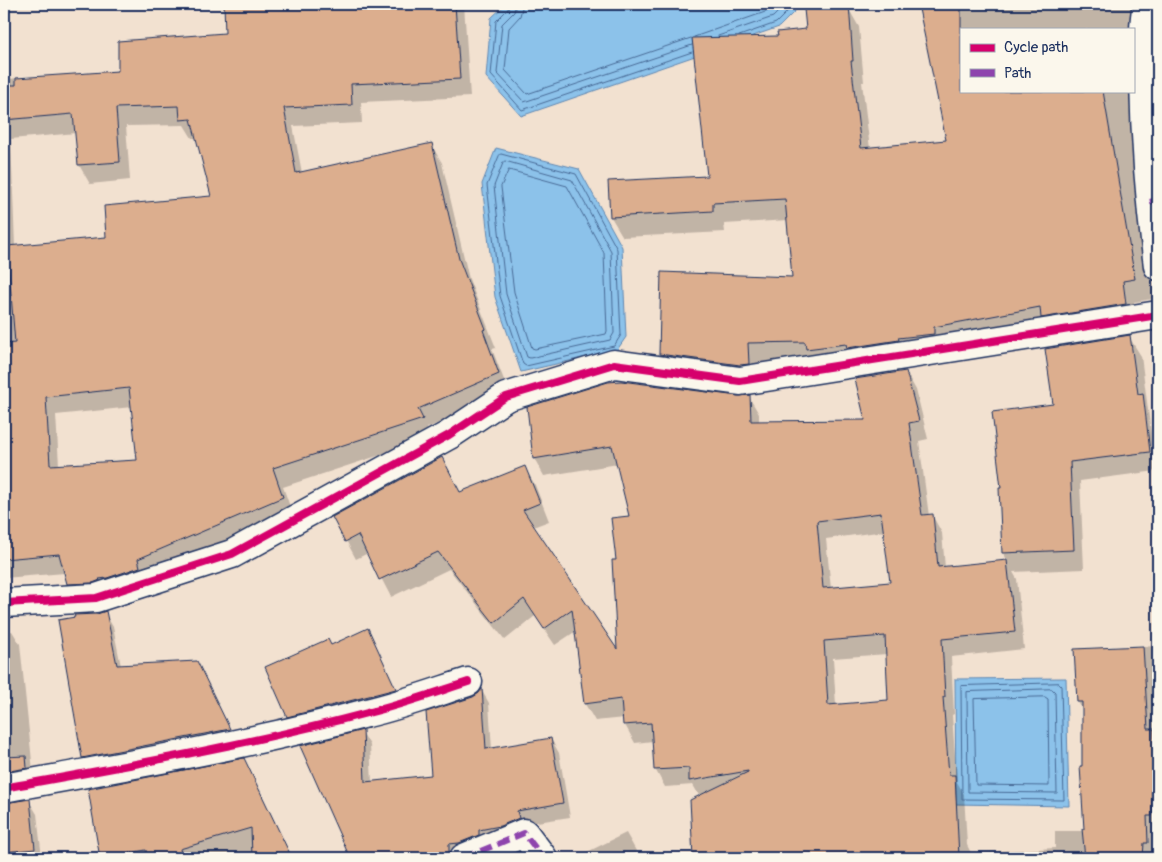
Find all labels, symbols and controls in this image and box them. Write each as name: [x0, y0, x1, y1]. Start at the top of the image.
legend: [960, 28, 1134, 92]
text: Cycle path: [1004, 38, 1068, 57]
text: Path: [1004, 64, 1031, 83]

